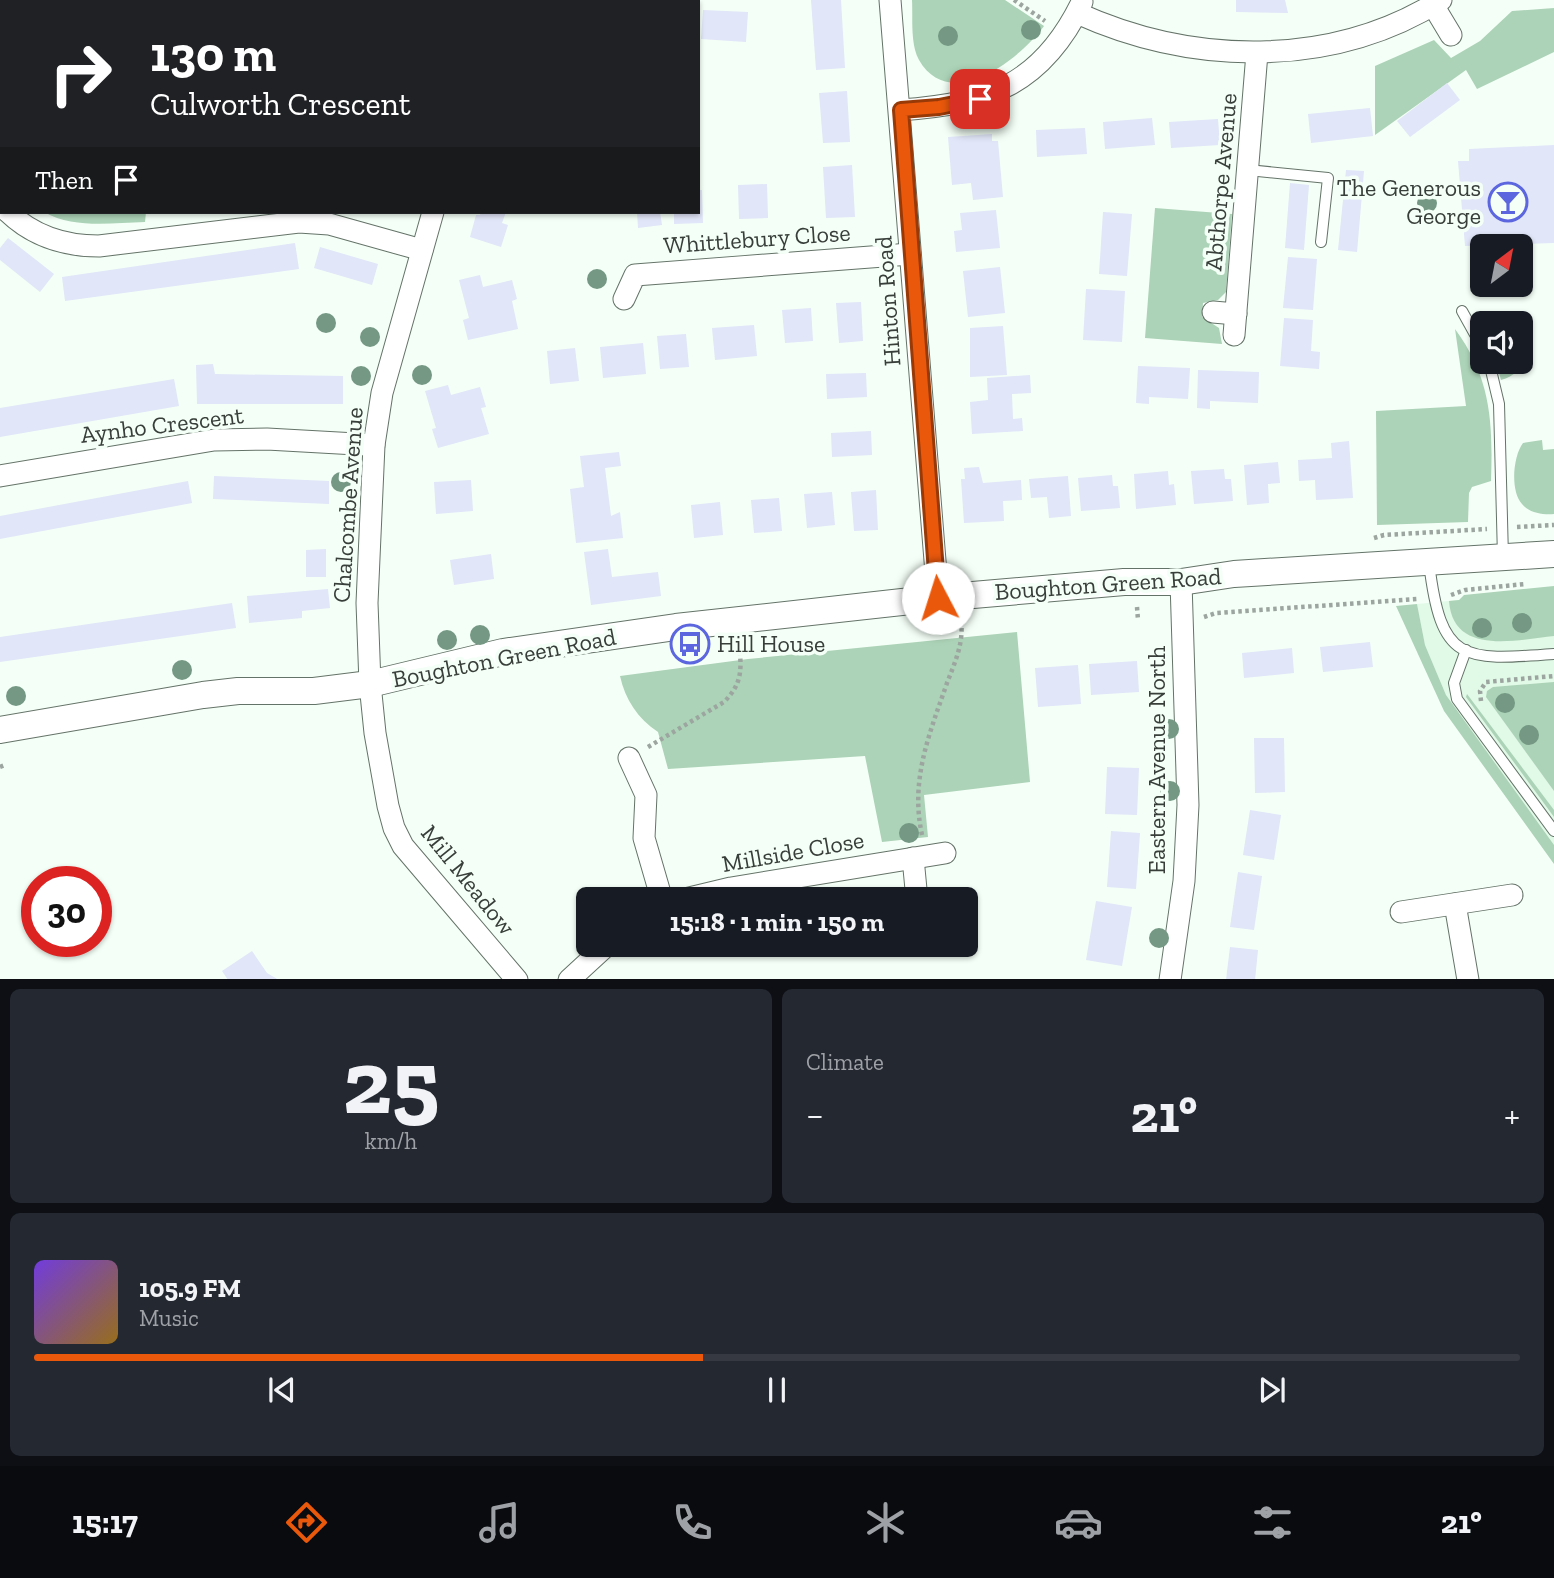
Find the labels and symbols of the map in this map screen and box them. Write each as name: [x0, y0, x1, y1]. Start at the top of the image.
pin: [950, 69, 1010, 129]
street label: Abthorpe Avenue: [1198, 92, 1243, 272]
place label: The Generous George: [1337, 173, 1481, 230]
bar icon: The Generous George: [1487, 181, 1529, 223]
street label: Whittlebury Close: [662, 217, 852, 260]
north arrow: [1470, 234, 1533, 298]
street label: Hinton Road: [868, 235, 907, 367]
street label: Aynho Crescent: [79, 400, 245, 449]
street label: Chalcombe Avenue: [326, 406, 369, 604]
position arrow: [901, 561, 975, 635]
street label: Boughton Green Road: [994, 561, 1222, 606]
street label: Boughton Green Road: [390, 622, 618, 693]
bus stop icon: Hill House: [669, 623, 711, 665]
place label: Hill House: [717, 629, 825, 658]
street label: Eastern Avenue North: [1142, 645, 1171, 874]
street label: Mill Meadow: [415, 819, 522, 941]
street label: Millside Close: [720, 825, 866, 878]
speed limit sign: 30: [21, 866, 112, 957]

